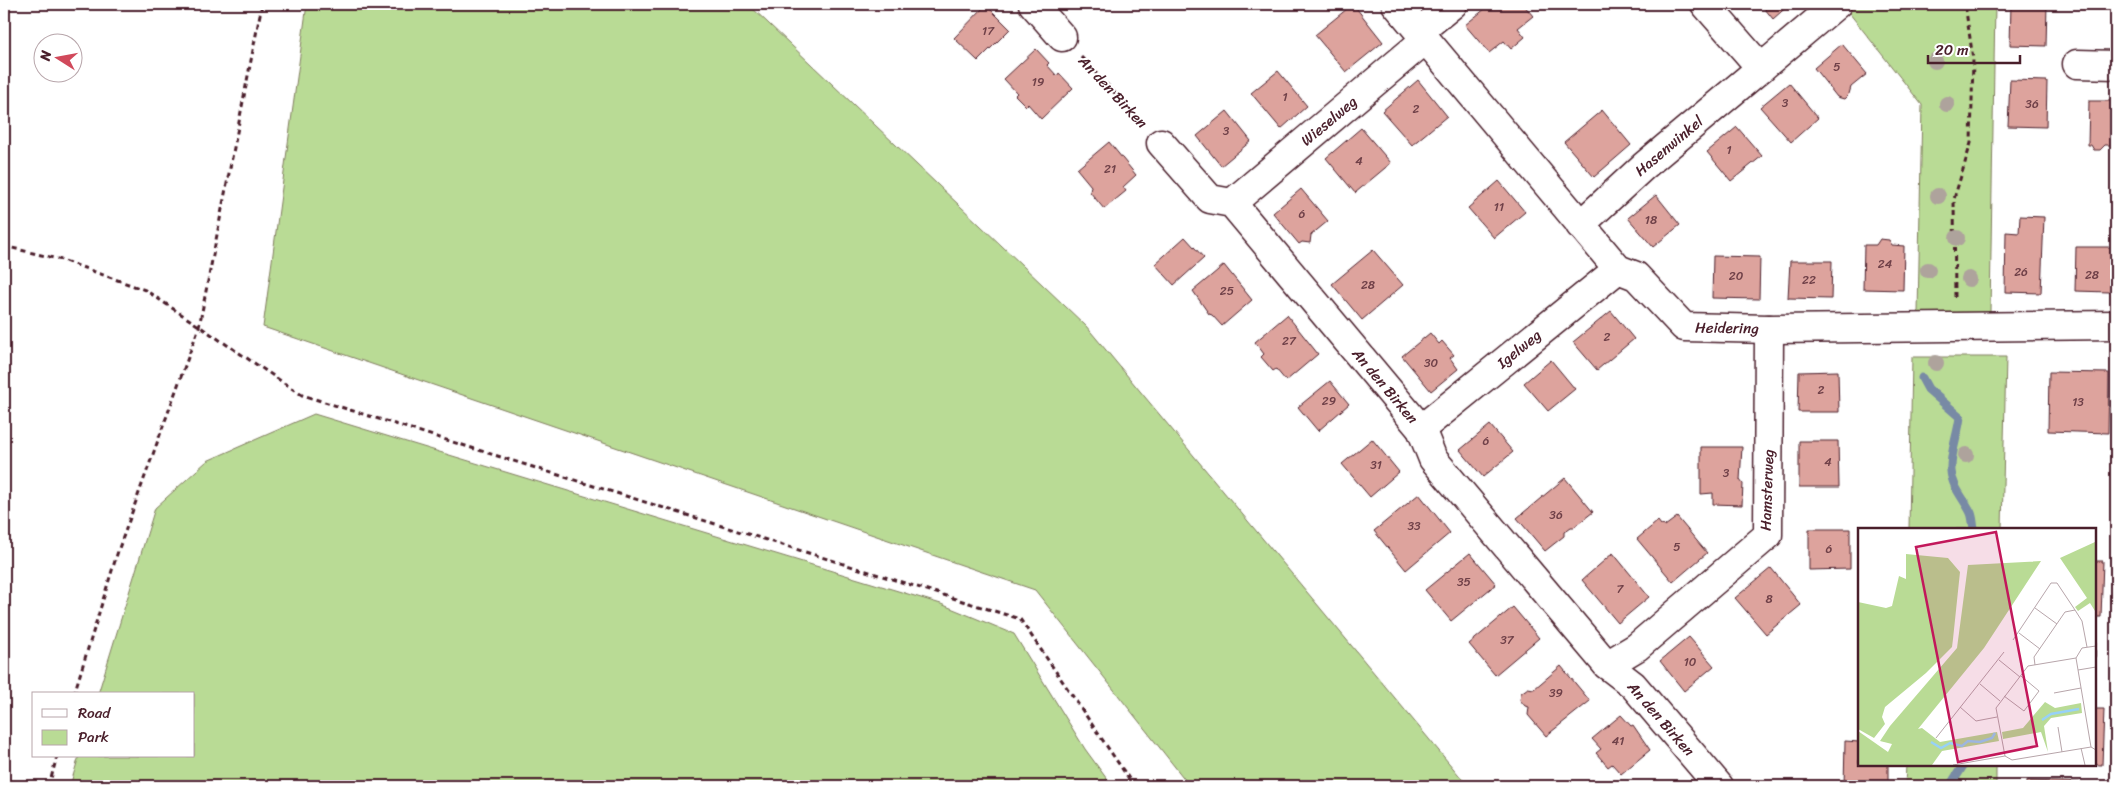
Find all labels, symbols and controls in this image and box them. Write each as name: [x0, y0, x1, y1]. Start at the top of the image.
house number: 17: [982, 20, 995, 42]
north arrow: [32, 32, 82, 82]
scale bar: [1928, 32, 2020, 64]
text: 20 m: [1935, 37, 1969, 63]
text: N: [32, 48, 59, 64]
street label: An den Birken: [1071, 49, 1154, 135]
house number: 5: [1833, 56, 1841, 78]
house number: 19: [1032, 71, 1044, 93]
house number: 1: [1282, 86, 1288, 108]
street label: Wieselweg: [1295, 89, 1364, 153]
house number: 3: [1782, 92, 1789, 114]
house number: 36: [2025, 93, 2039, 115]
house number: 2: [1413, 98, 1420, 120]
street label: Hasenwinkel: [1629, 109, 1710, 183]
house number: 3: [1223, 120, 1230, 142]
house number: 1: [1726, 139, 1732, 161]
house number: 4: [1355, 150, 1363, 172]
house number: 21: [1104, 158, 1116, 180]
house number: 11: [1494, 196, 1504, 218]
house number: 6: [1299, 203, 1306, 225]
house number: 18: [1645, 209, 1657, 231]
house number: 24: [1878, 253, 1893, 275]
house number: 26: [2014, 261, 2028, 283]
house number: 28: [2085, 264, 2099, 286]
house number: 20: [1729, 265, 1744, 287]
house number: 22: [1802, 269, 1816, 291]
house number: 28: [1361, 274, 1375, 296]
house number: 25: [1220, 280, 1234, 302]
street label: Heidering: [1695, 314, 1759, 342]
street label: Igelweg: [1490, 323, 1547, 376]
house number: 2: [1604, 326, 1611, 348]
house number: 27: [1282, 330, 1297, 352]
street label: An den Birken: [1345, 341, 1425, 430]
house number: 30: [1424, 352, 1438, 374]
house number: 2: [1818, 379, 1825, 401]
house number: 29: [1322, 390, 1336, 412]
house number: 13: [2072, 391, 2084, 413]
house number: 6: [1483, 430, 1490, 452]
street label: Hamsterweg: [1753, 449, 1781, 531]
house number: 4: [1824, 451, 1832, 473]
house number: 31: [1370, 454, 1382, 476]
house number: 3: [1723, 462, 1730, 484]
house number: 36: [1549, 504, 1563, 526]
house number: 33: [1407, 515, 1421, 537]
inset map: [1858, 528, 2095, 765]
house number: 5: [1673, 536, 1681, 558]
house number: 6: [1826, 538, 1833, 560]
house number: 35: [1457, 571, 1471, 593]
house number: 7: [1617, 578, 1625, 600]
house number: 8: [1765, 588, 1773, 610]
house number: 37: [1500, 629, 1515, 651]
house number: 10: [1684, 651, 1697, 673]
street label: An den Birken: [1620, 675, 1701, 762]
house number: 39: [1549, 682, 1563, 704]
legend: [32, 692, 195, 758]
text: Road: [78, 700, 111, 726]
text: Park: [78, 724, 109, 750]
house number: 41: [1612, 730, 1624, 752]

